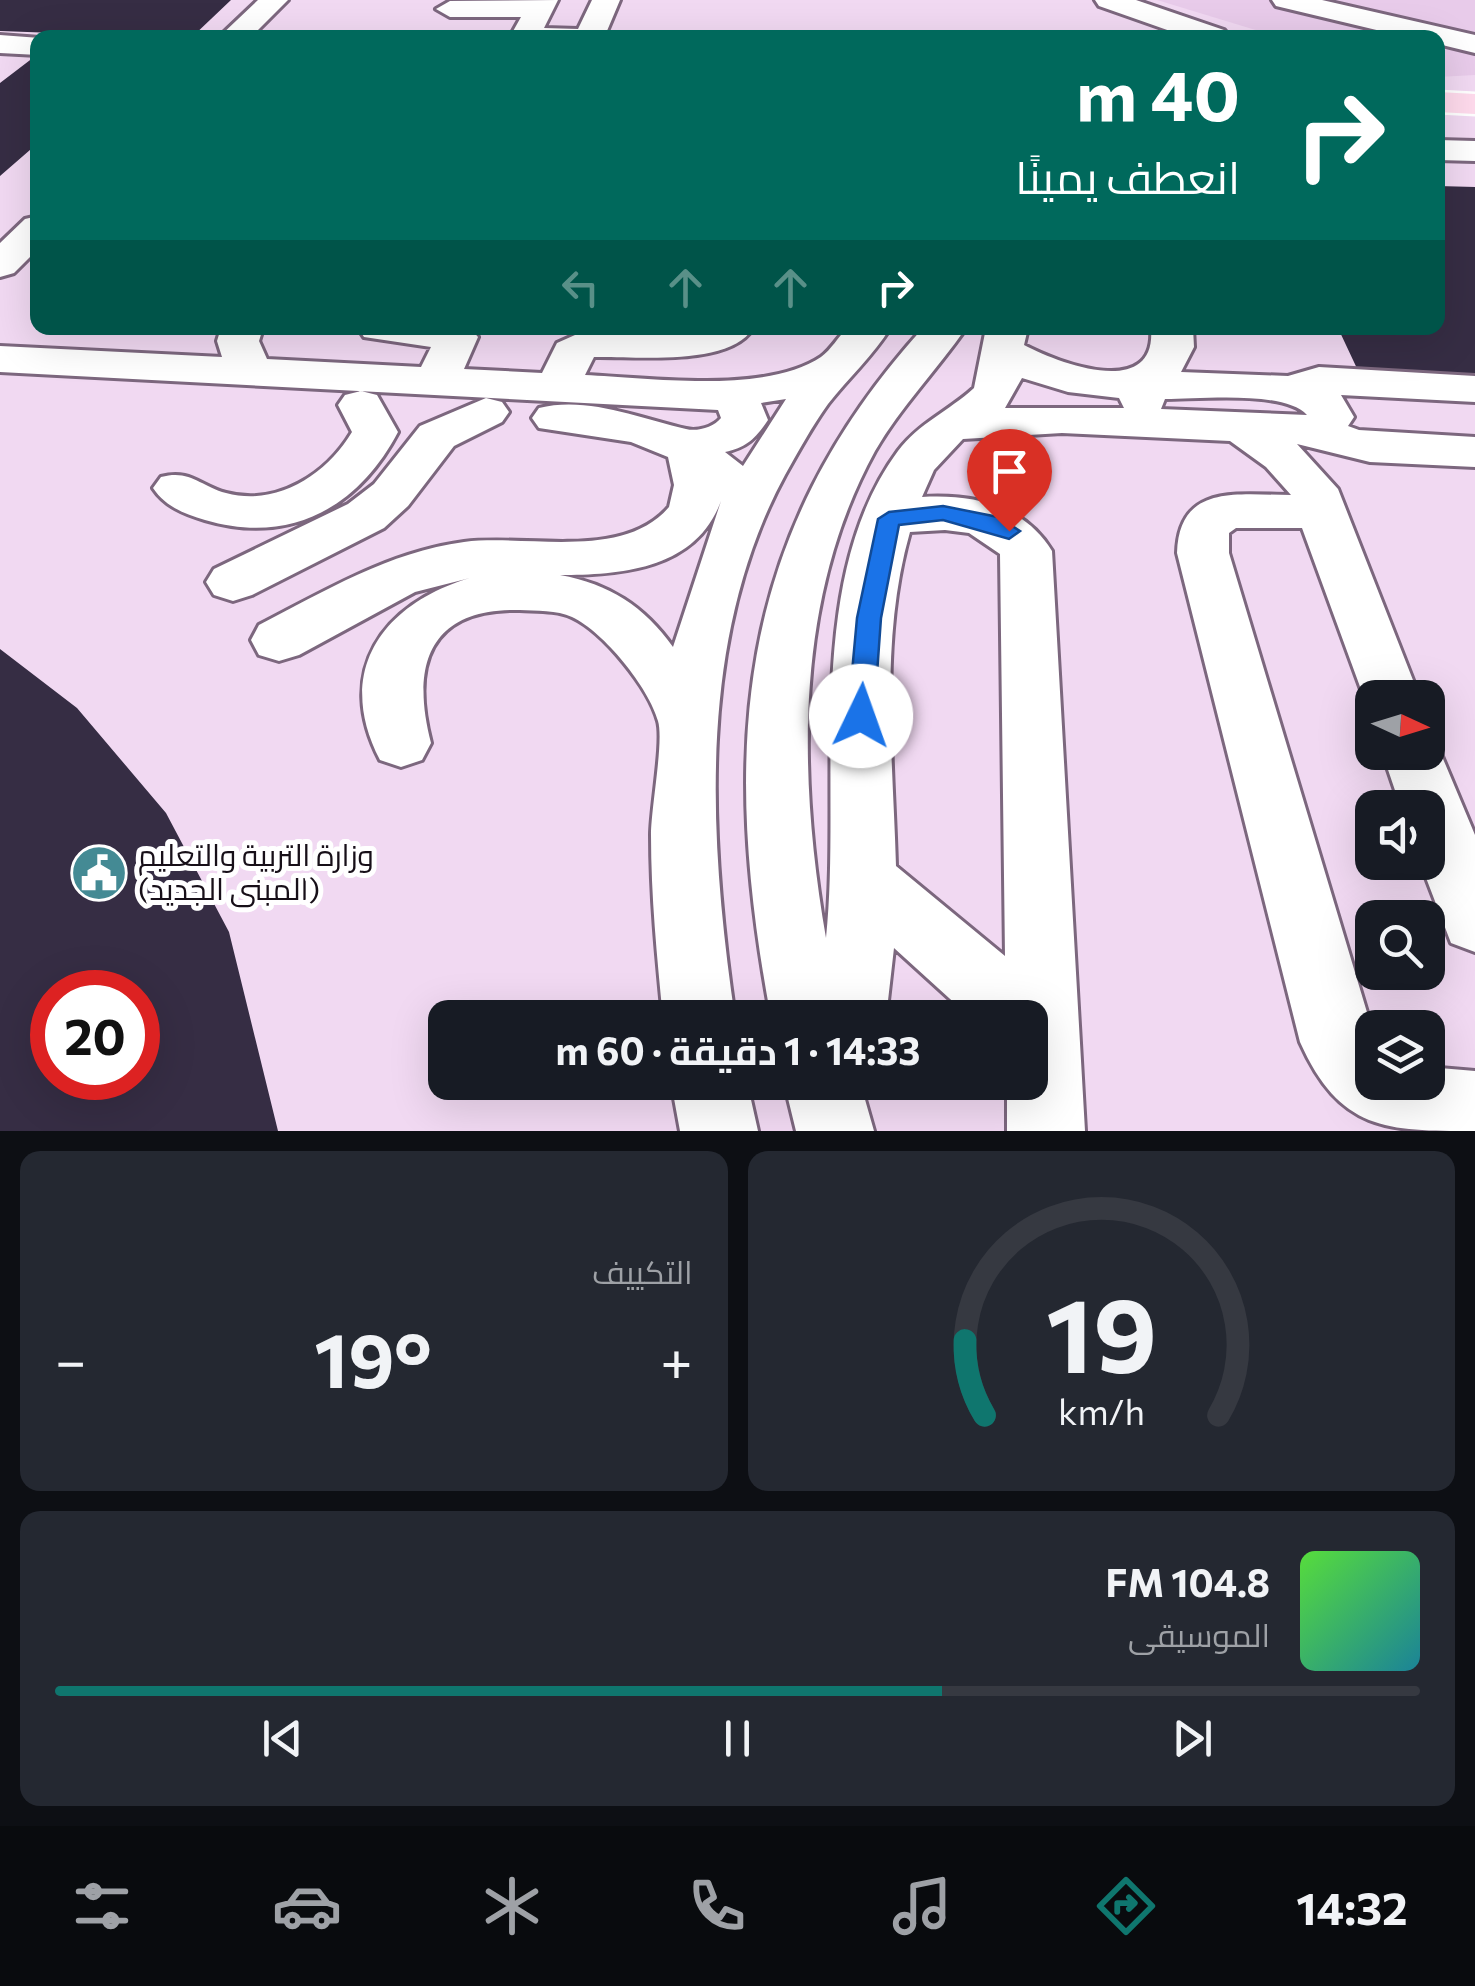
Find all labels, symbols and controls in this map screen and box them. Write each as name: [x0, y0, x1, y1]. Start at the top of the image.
text: 40 m: [1076, 50, 1240, 135]
icon: right: [1275, 70, 1405, 200]
text: انعطف يمينًا: [1015, 148, 1240, 203]
icon: left: [553, 260, 608, 315]
icon: ahead: [658, 260, 713, 315]
icon: ahead: [763, 260, 818, 315]
icon: right: [868, 260, 923, 315]
pin: [967, 429, 1052, 532]
icon: arrive: [982, 444, 1037, 499]
position arrow: [809, 664, 913, 768]
north arrow: [1355, 680, 1445, 770]
map controls: [1355, 680, 1445, 1100]
button: sound: [1355, 790, 1445, 880]
place label: وزارة التربية والتعليم (المبنى الجديد): [138, 835, 374, 908]
public building icon: وزارة التربية والتعليم (المبنى الجديد): [69, 843, 129, 903]
button: search: [1355, 900, 1445, 990]
speed limit sign: 20: [30, 970, 160, 1100]
button: layers: [1355, 1010, 1445, 1100]
text: 14:33 · 1 دقيقة · 60 m: [556, 1026, 920, 1073]
text: التكييف: [592, 1251, 693, 1291]
text: 19: [1046, 1267, 1157, 1394]
text: 19°: [314, 1312, 432, 1403]
text: −: [55, 1325, 86, 1392]
text: +: [660, 1325, 693, 1392]
text: km/h: [1058, 1389, 1145, 1432]
text: 104.8 FM: [1106, 1558, 1270, 1605]
text: الموسيقى: [1128, 1614, 1270, 1654]
icon: previous: [255, 1711, 310, 1766]
icon: pause: [710, 1711, 765, 1766]
icon: next: [1165, 1711, 1220, 1766]
icon: filters: [67, 1871, 137, 1941]
icon: car: [272, 1871, 342, 1941]
icon: climate: [477, 1871, 547, 1941]
icon: phone: [682, 1871, 752, 1941]
icon: music: [887, 1871, 957, 1941]
icon: directions: [1091, 1871, 1161, 1941]
text: 14:32: [1296, 1879, 1408, 1934]

